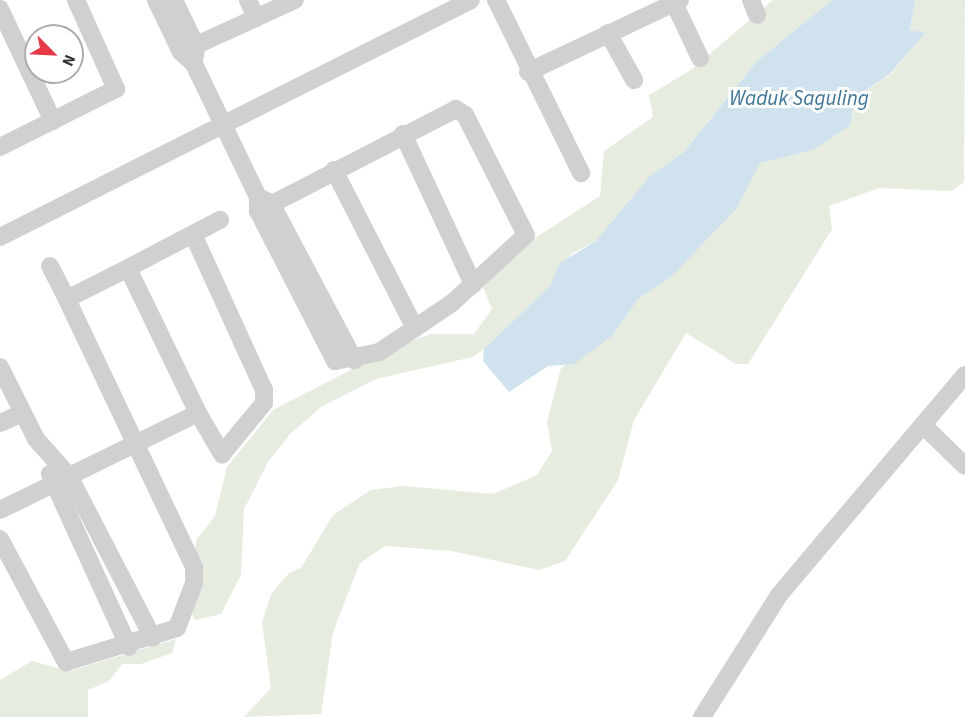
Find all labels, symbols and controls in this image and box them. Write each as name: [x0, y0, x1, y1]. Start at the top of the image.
north arrow: [24, 24, 84, 84]
text: N: [56, 51, 81, 70]
water label: Waduk Saguling: [729, 85, 869, 111]

